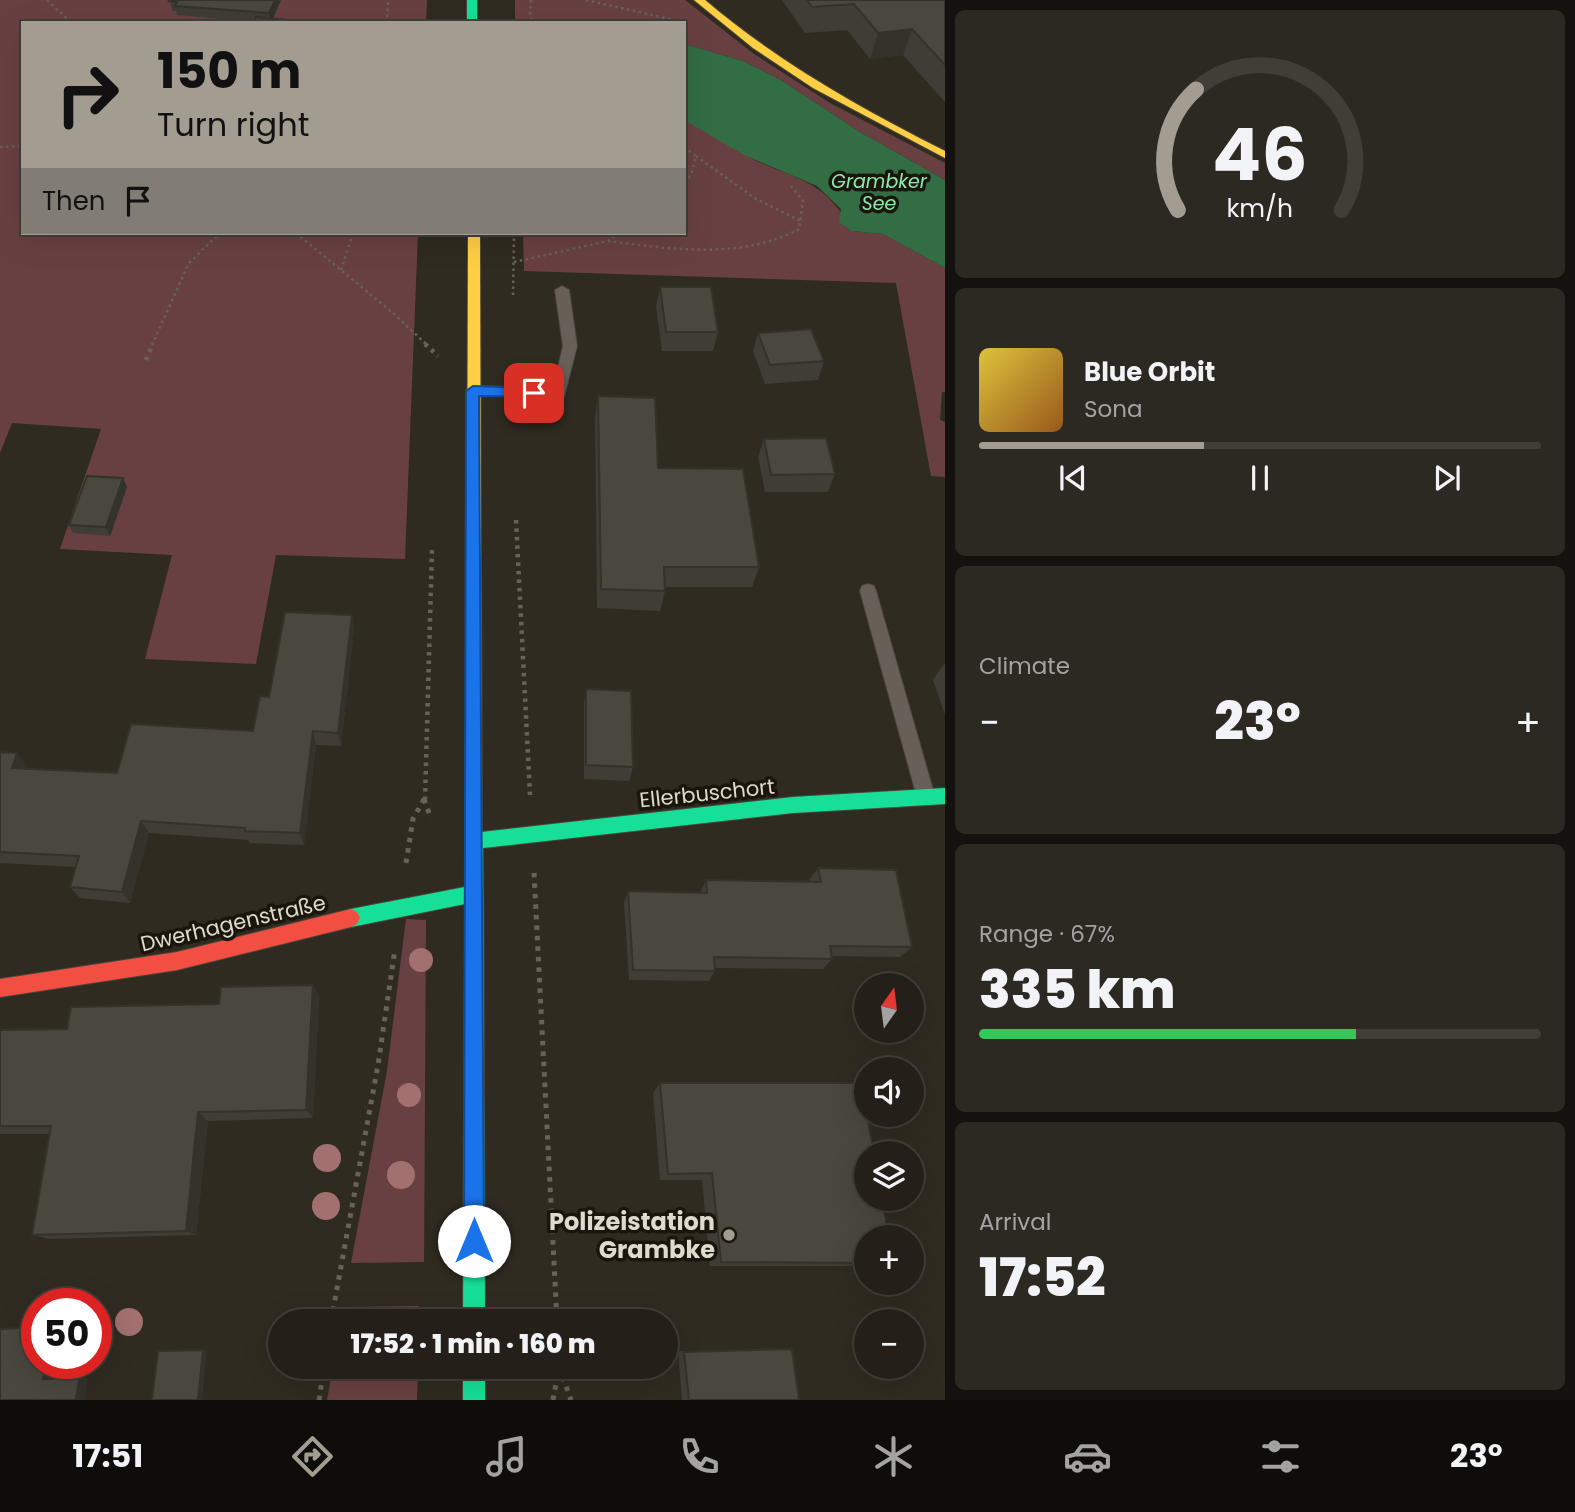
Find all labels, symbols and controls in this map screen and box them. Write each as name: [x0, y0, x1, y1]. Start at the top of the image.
text: 150 m: [157, 37, 302, 105]
icon: right: [42, 49, 133, 140]
text: Turn right: [157, 102, 309, 147]
text: 46: [1212, 104, 1308, 205]
water label: Grambker See: [831, 168, 928, 217]
icon: arrive: [119, 182, 157, 220]
text: Then: [42, 183, 105, 219]
text: km/h: [1227, 191, 1293, 226]
text: Blue Orbit: [1084, 354, 1215, 390]
pin: [504, 363, 564, 423]
icon: arrive: [515, 374, 553, 412]
text: Sona: [1084, 393, 1143, 425]
icon: previous: [1054, 459, 1092, 497]
icon: pause: [1241, 459, 1279, 497]
icon: next: [1428, 459, 1466, 497]
text: Climate: [979, 650, 1070, 682]
text: 23°: [1214, 685, 1301, 758]
text: −: [979, 696, 1000, 749]
text: +: [1515, 696, 1541, 749]
street label: Ellerbuschort: [638, 771, 776, 815]
street label: Dwerhagenstraße: [138, 888, 328, 958]
text: Range · 67%: [979, 918, 1115, 950]
text: 335 km: [979, 953, 1176, 1026]
north arrow: [854, 973, 924, 1043]
map controls: [854, 973, 924, 1379]
button: sound: [854, 1057, 924, 1127]
button: layers: [854, 1141, 924, 1211]
position arrow: [437, 1204, 511, 1278]
place label: Polizeistation Grambke: [549, 1205, 715, 1266]
text: Arrival: [979, 1206, 1051, 1238]
button: +: [854, 1225, 924, 1295]
marker: Polizeistation Grambke: [721, 1227, 737, 1243]
text: 17:52: [979, 1241, 1106, 1314]
speed limit sign: 50: [21, 1288, 112, 1379]
button: −: [854, 1309, 924, 1379]
text: 17:52 · 1 min · 160 m: [350, 1326, 596, 1362]
icon: directions: [288, 1432, 337, 1481]
icon: music: [482, 1432, 531, 1481]
icon: phone: [675, 1432, 724, 1481]
icon: climate: [869, 1432, 918, 1481]
icon: car: [1063, 1432, 1112, 1481]
icon: filters: [1256, 1432, 1305, 1481]
text: 17:51: [72, 1433, 143, 1478]
text: 23°: [1450, 1433, 1503, 1478]

